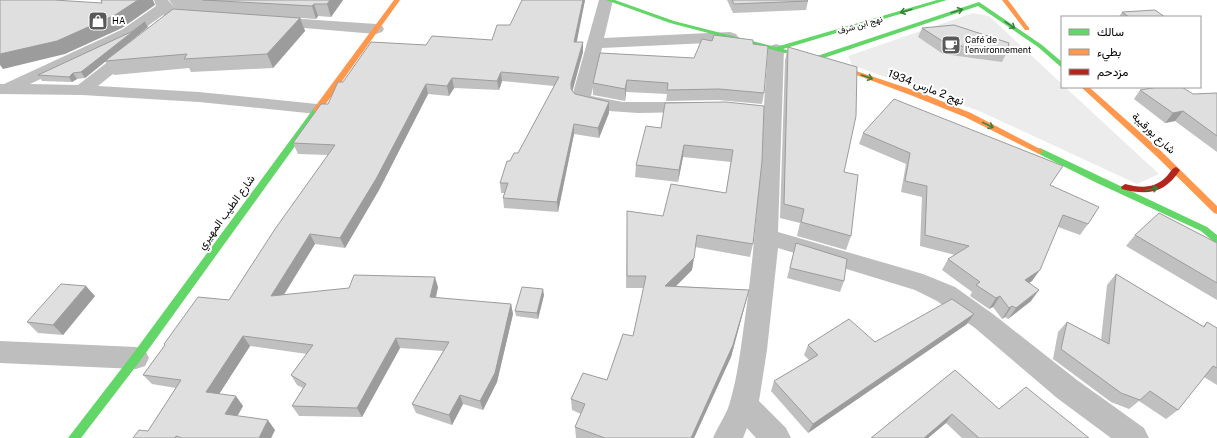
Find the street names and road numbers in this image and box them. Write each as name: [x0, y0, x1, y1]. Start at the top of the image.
street label: نهج ابن شرف: [836, 13, 884, 37]
street label: نهج 2 مارس 1934: [886, 67, 966, 109]
street label: شارع بورقيبة: [1129, 110, 1178, 158]
street label: شارع الطيب المهيري: [195, 172, 260, 254]

